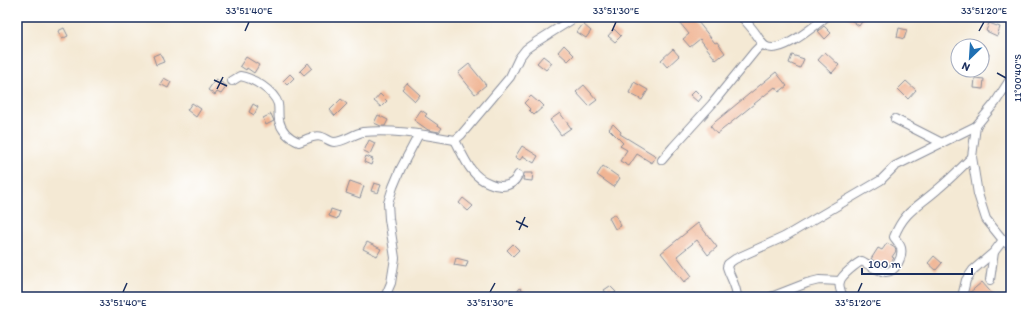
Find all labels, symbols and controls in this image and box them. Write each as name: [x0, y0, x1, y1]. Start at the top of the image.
text: 33°51'40"E: [226, 4, 273, 17]
text: 33°51'30"E: [593, 4, 640, 17]
text: 33°51'20"E: [961, 4, 1008, 17]
north arrow: [950, 38, 990, 78]
text: 11°00'40"S: [1011, 54, 1024, 102]
text: N: [960, 59, 972, 74]
scale bar: [862, 250, 972, 276]
text: 100 m: [868, 257, 901, 271]
text: 33°51'40"E: [100, 296, 147, 309]
text: 33°51'30"E: [467, 296, 514, 309]
text: 33°51'20"E: [835, 296, 882, 309]

